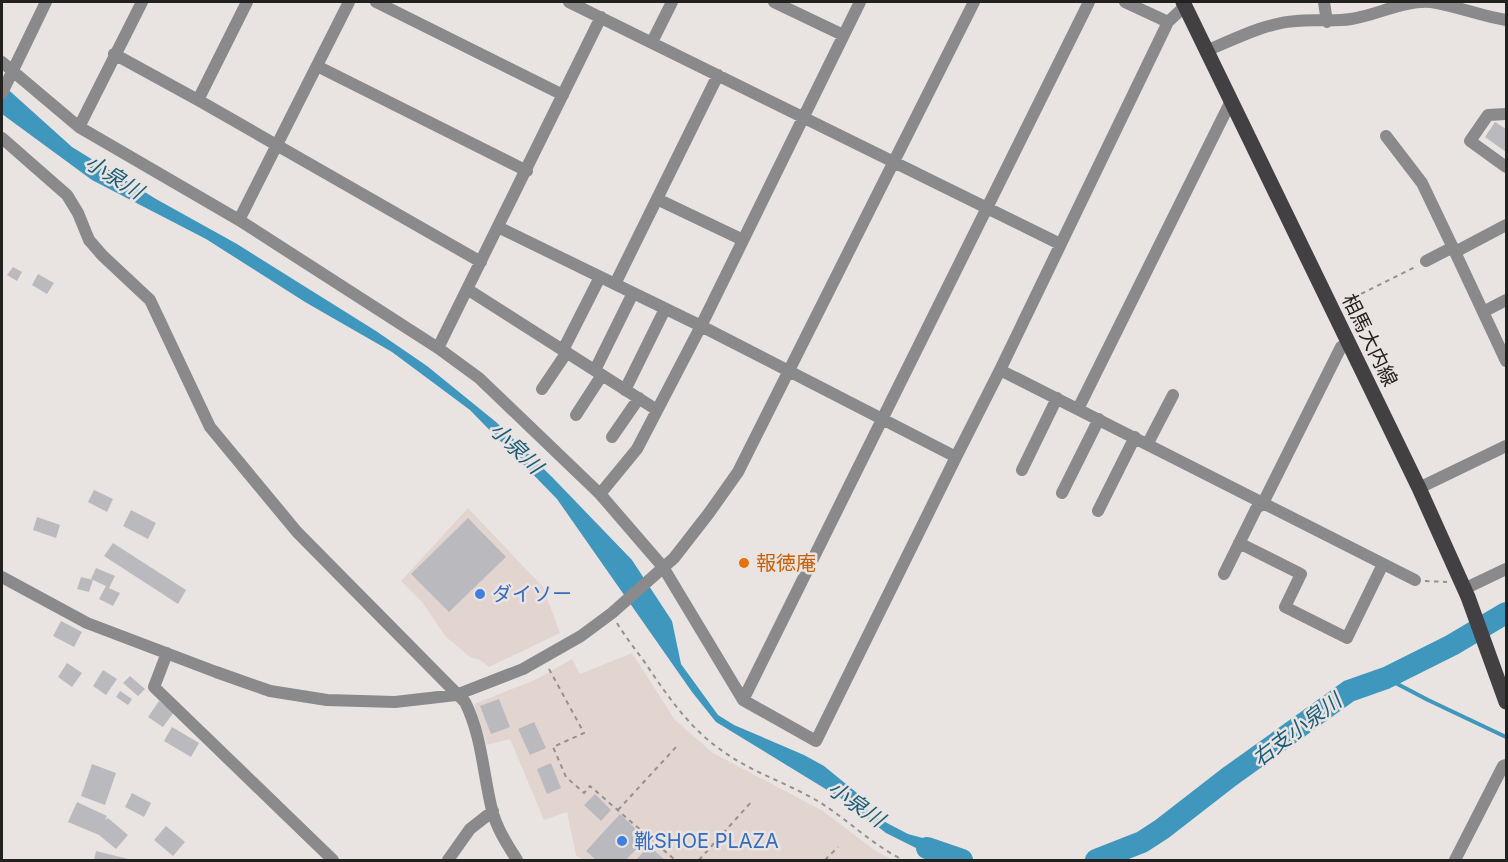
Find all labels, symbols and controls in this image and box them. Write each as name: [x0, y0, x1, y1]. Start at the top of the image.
water label: 小泉川: [81, 149, 149, 205]
street label: 相馬大内線: [1337, 290, 1403, 390]
water label: 小泉川: [485, 417, 549, 480]
place label: 報徳庵: [756, 551, 816, 575]
marker: 報徳庵: [737, 556, 751, 570]
place label: ダイソー: [492, 582, 572, 606]
marker: ダイソー: [473, 587, 487, 601]
water label: 右支小泉川: [1247, 687, 1348, 771]
water label: 小泉川: [823, 775, 891, 833]
place label: 靴SHOE PLAZA: [634, 829, 779, 853]
marker: 靴SHOE PLAZA: [615, 834, 629, 848]

